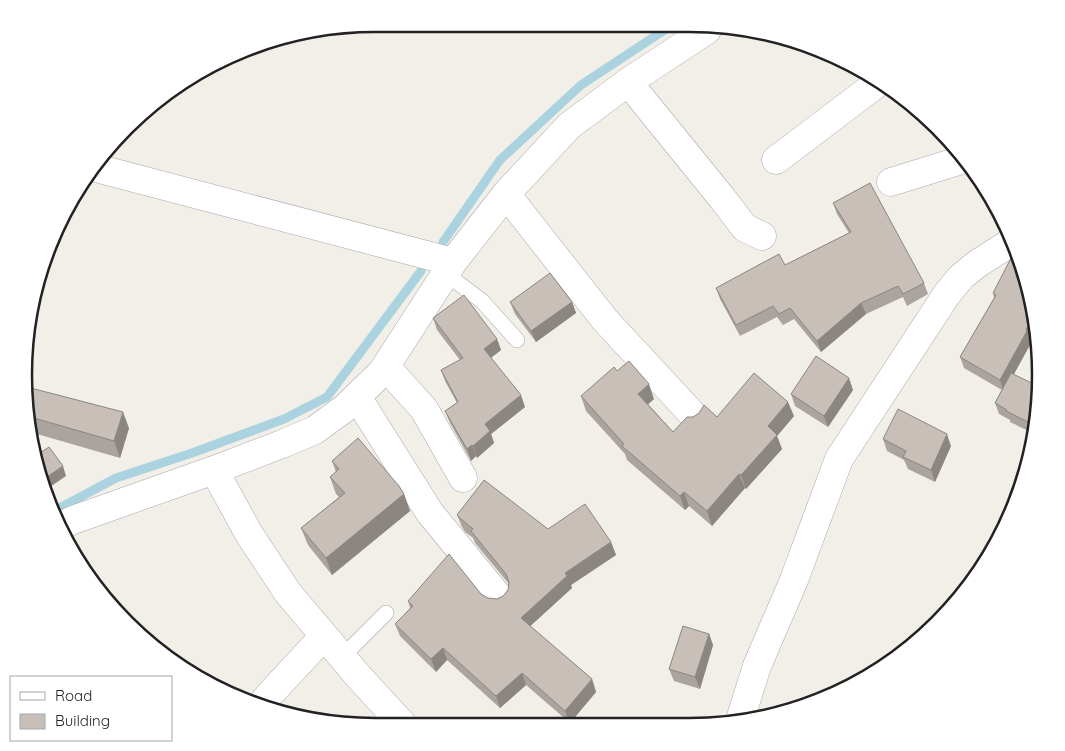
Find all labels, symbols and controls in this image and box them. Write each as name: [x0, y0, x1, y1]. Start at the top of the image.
legend: [10, 676, 172, 741]
text: Road: [55, 686, 92, 705]
text: Building: [55, 711, 110, 730]

